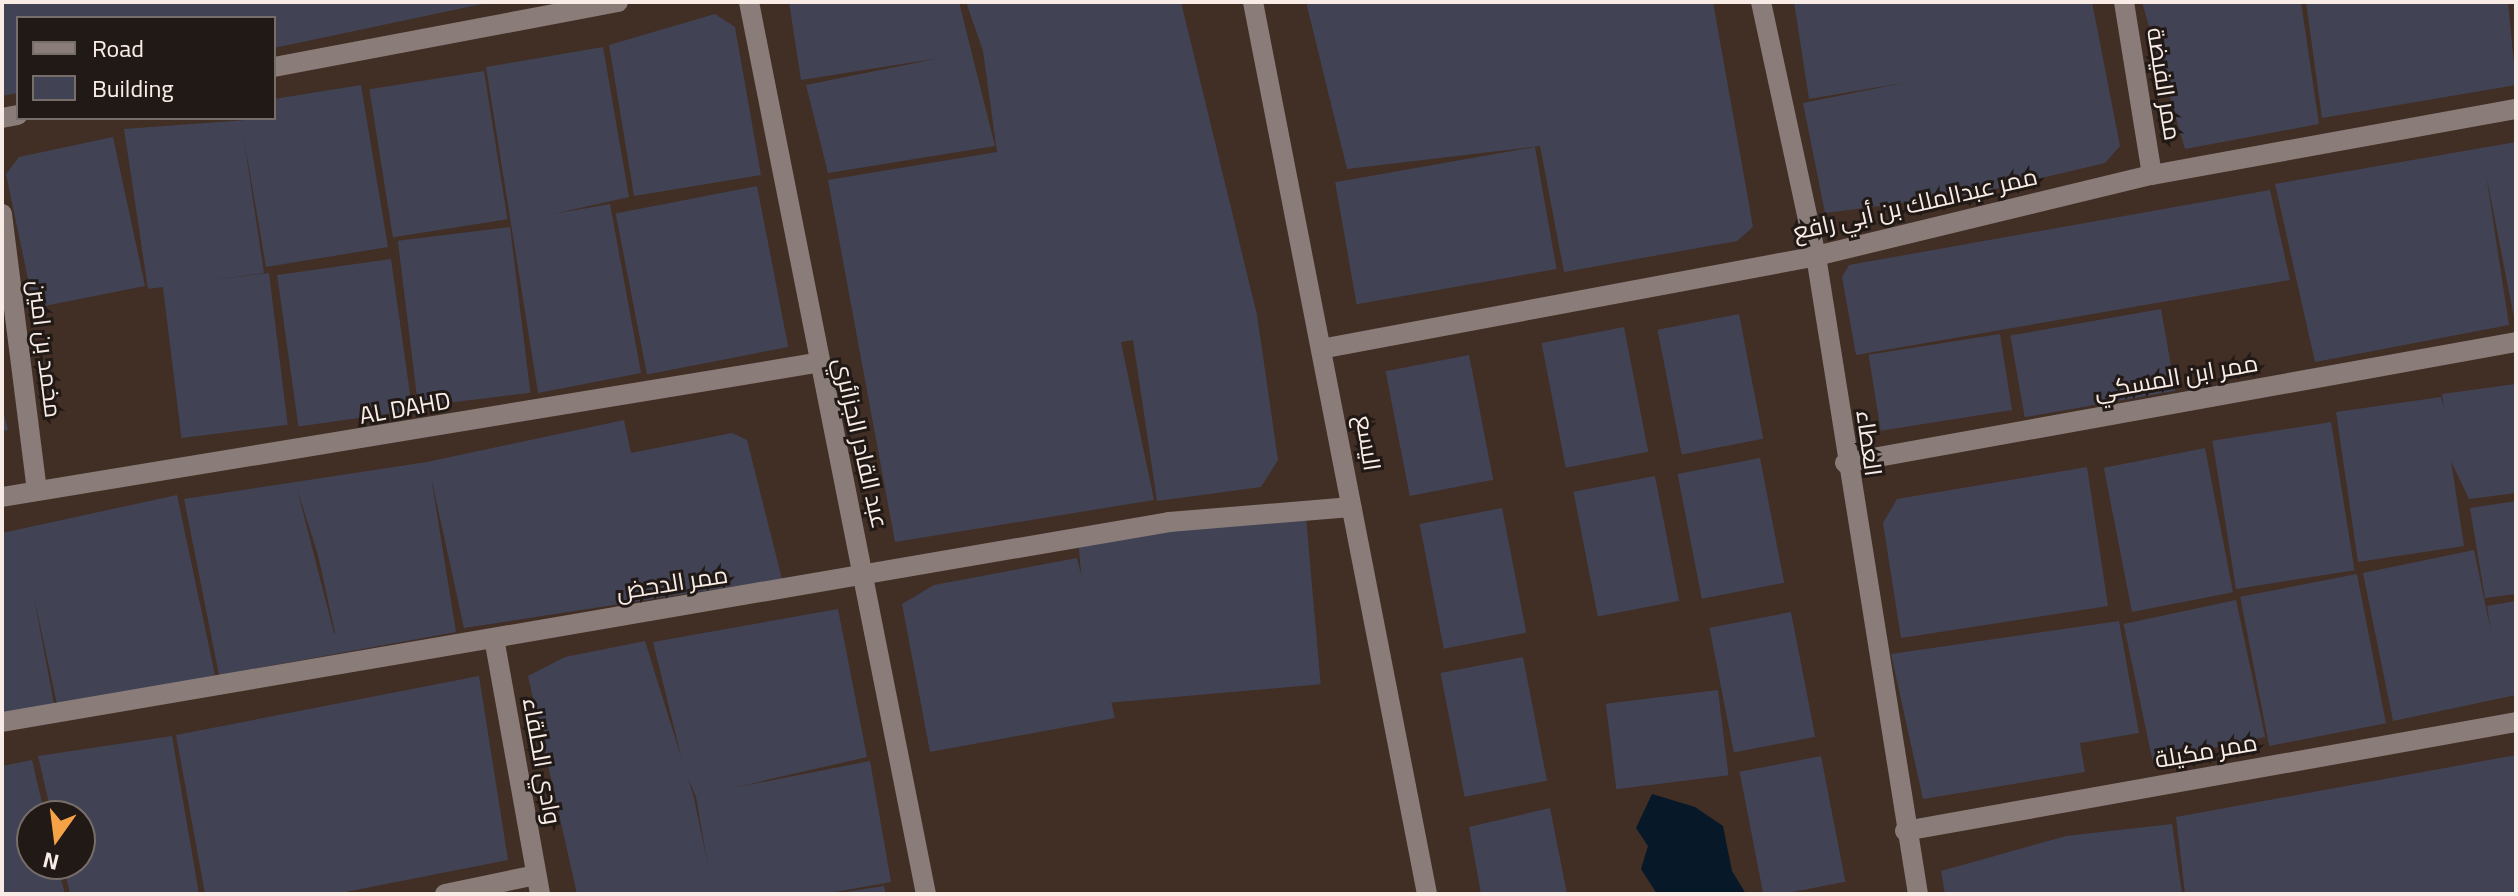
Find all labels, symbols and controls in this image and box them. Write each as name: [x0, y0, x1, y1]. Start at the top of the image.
legend: [16, 16, 276, 120]
text: Road: [92, 26, 144, 71]
street label: ممر الفيضة: [2141, 26, 2187, 142]
text: Building: [92, 66, 174, 111]
street label: ممر عبدالملك بن أبي رافع: [1790, 162, 2040, 246]
street label: مخمد بن امين: [22, 279, 68, 419]
street label: ممر ابن المسكي: [2092, 348, 2260, 406]
street label: عبد القادر الجزائري: [827, 355, 895, 531]
street label: AL DAHD: [357, 386, 453, 430]
street label: العطاء: [1850, 408, 1888, 478]
street label: اليسع: [1349, 413, 1387, 473]
street label: ممر الدحض: [614, 560, 730, 606]
street label: وادي الحلقاء: [517, 695, 567, 827]
street label: ممر مكيلة: [2152, 728, 2260, 774]
north arrow: [16, 800, 96, 880]
text: N: [38, 839, 63, 884]

